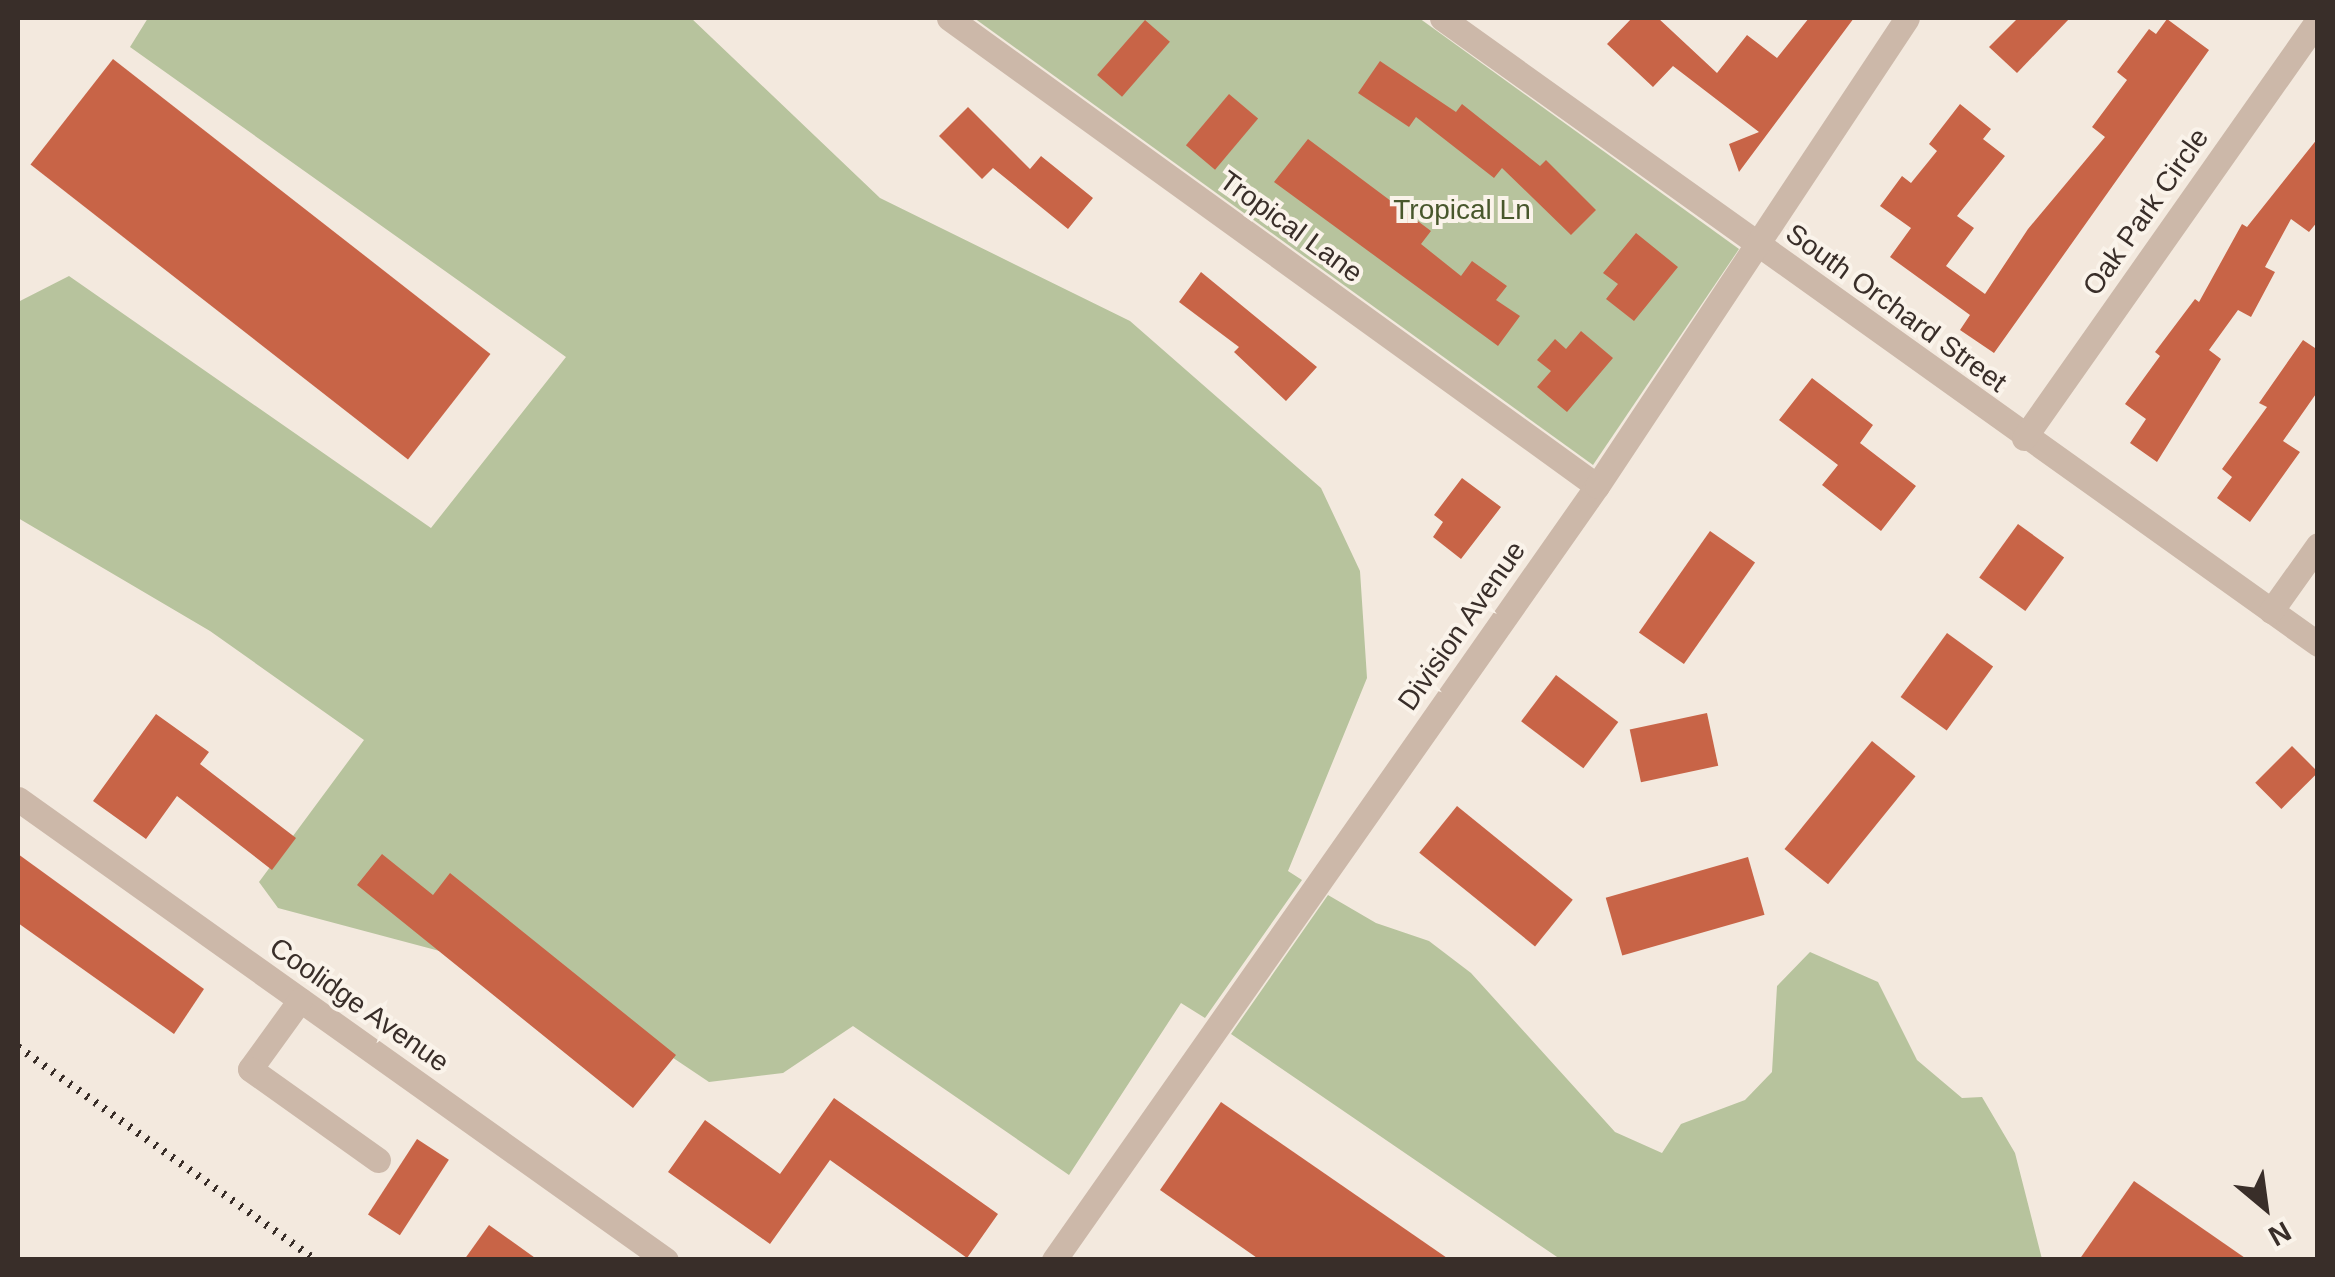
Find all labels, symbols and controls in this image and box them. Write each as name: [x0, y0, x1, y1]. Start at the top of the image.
street label: Oak Park Circle: [2076, 122, 2216, 302]
street label: Tropical Lane: [1213, 164, 1369, 290]
park label: Tropical Ln: [1393, 193, 1531, 227]
street label: South Orchard Street: [1779, 217, 2013, 399]
street label: Division Avenue: [1391, 534, 1533, 718]
street label: Coolidge Avenue: [262, 930, 456, 1080]
north arrow: [2215, 1157, 2315, 1257]
text: N: [2263, 1215, 2296, 1252]

